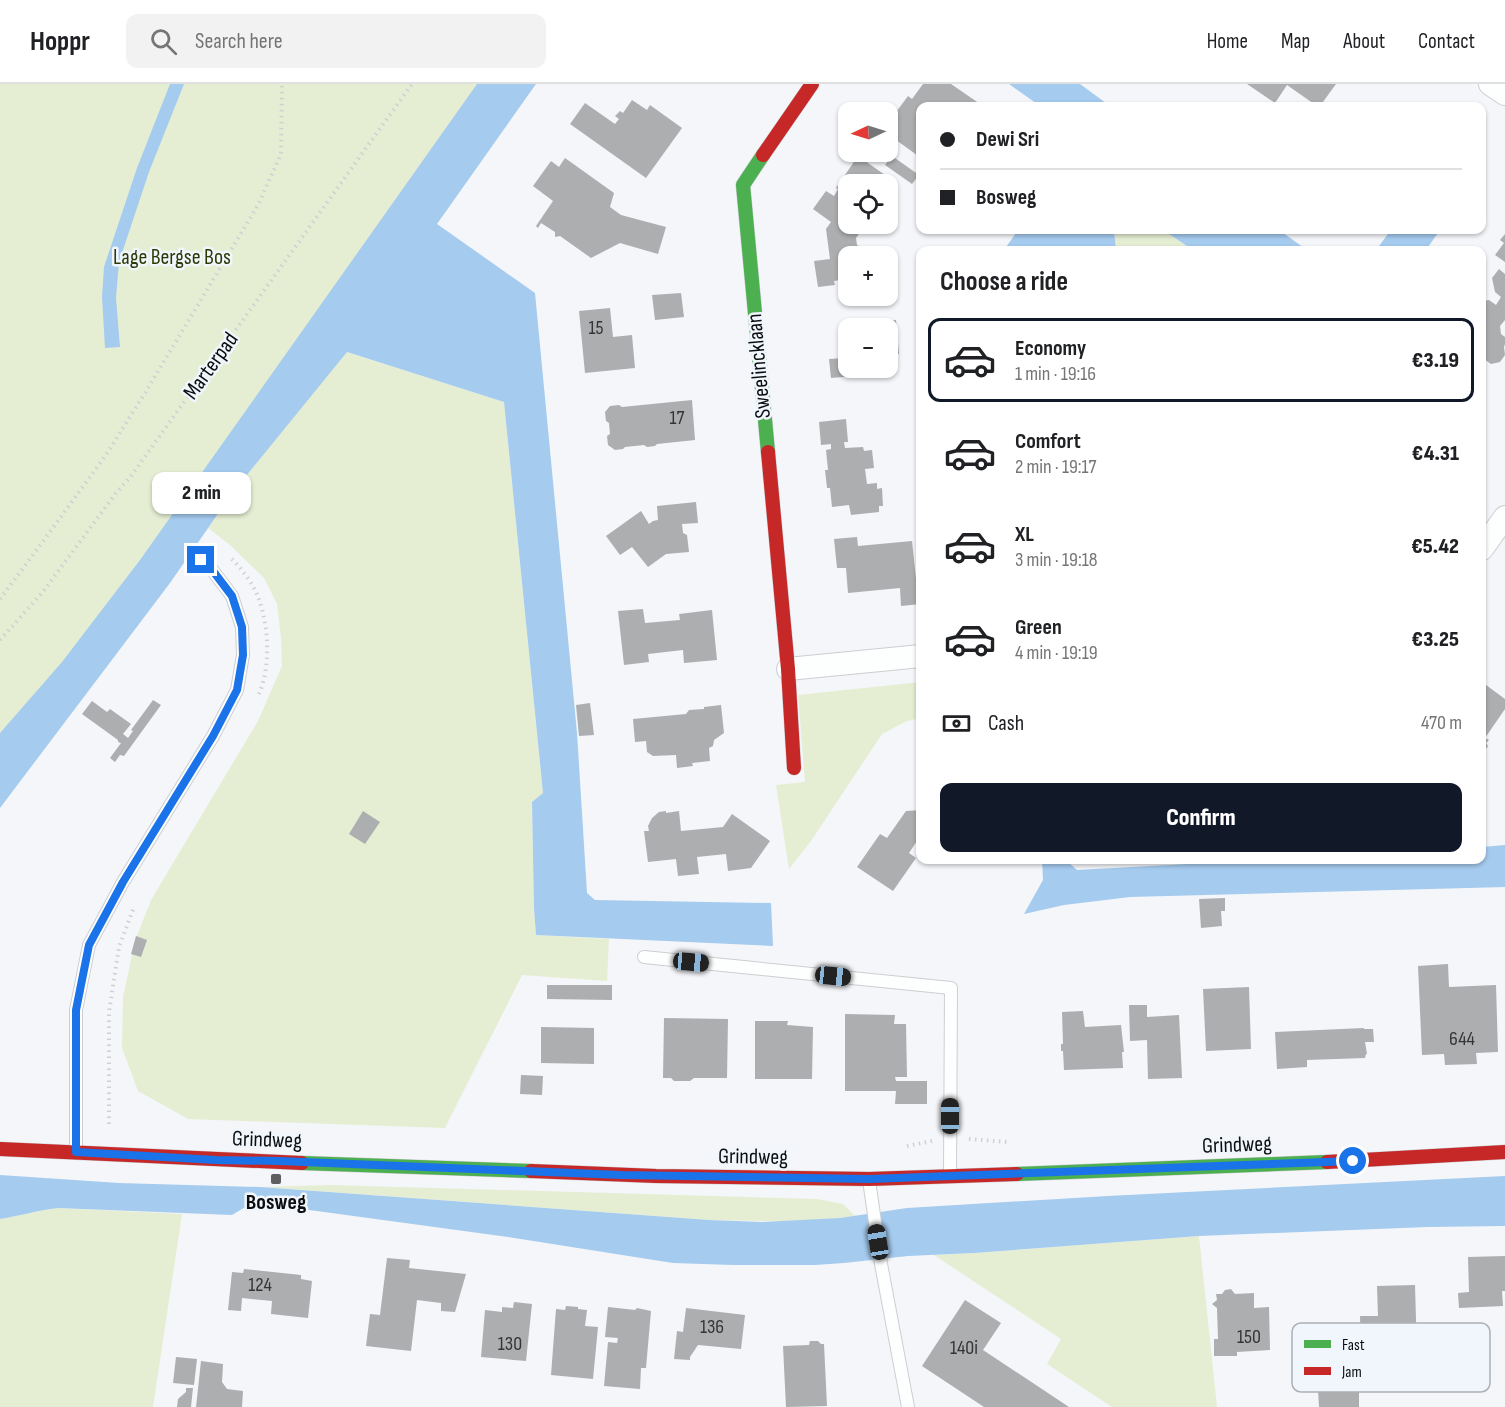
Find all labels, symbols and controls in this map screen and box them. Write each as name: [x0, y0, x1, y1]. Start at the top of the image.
search box: [126, 14, 546, 68]
text: Hoppr: [30, 25, 90, 58]
icon: search: [147, 25, 180, 58]
text: Search here: [195, 28, 282, 55]
text: Home: [1207, 29, 1248, 54]
text: Map: [1281, 29, 1310, 54]
text: About: [1343, 29, 1385, 54]
text: Contact: [1418, 29, 1475, 54]
north arrow: [838, 102, 898, 162]
map controls: [838, 102, 898, 378]
text: Dewi Sri: [976, 126, 1039, 153]
button: locate: [838, 174, 898, 234]
text: Bosweg: [976, 184, 1036, 211]
park label: Lage Bergse Bos: [113, 244, 231, 271]
button: +: [838, 246, 898, 306]
text: Choose a ride: [940, 266, 1068, 298]
street label: Sweelincklaan: [741, 312, 777, 420]
house number: 15: [588, 316, 604, 340]
button: −: [838, 318, 898, 378]
street label: Marterpad: [178, 327, 244, 405]
icon: car: [943, 333, 997, 387]
text: Economy: [1015, 335, 1086, 362]
text: €3.19: [1412, 347, 1459, 374]
text: 1 min · 19:16: [1015, 362, 1096, 386]
house number: 17: [670, 406, 684, 430]
icon: car: [943, 426, 997, 480]
text: Comfort: [1015, 428, 1081, 455]
text: €4.31: [1412, 440, 1459, 467]
text: 2 min · 19:17: [1015, 455, 1096, 479]
callout: 2 min: [152, 473, 250, 515]
text: 2 min: [182, 481, 221, 505]
icon: car: [943, 519, 997, 573]
text: XL: [1015, 521, 1034, 548]
text: €5.42: [1411, 533, 1459, 560]
route end: [187, 546, 214, 573]
text: 3 min · 19:18: [1015, 548, 1097, 572]
icon: car: [943, 612, 997, 666]
text: Green: [1015, 614, 1062, 641]
text: €3.25: [1412, 626, 1459, 653]
text: 4 min · 19:19: [1015, 641, 1098, 665]
icon: cash: [940, 707, 973, 740]
text: Cash: [988, 710, 1024, 737]
text: 470 m: [1421, 711, 1462, 735]
button: Confirm: [940, 783, 1462, 852]
car: [672, 951, 710, 973]
car: [814, 965, 852, 987]
house number: 644: [1449, 1027, 1475, 1051]
car: [941, 1098, 959, 1134]
street label: Grindweg: [232, 1125, 303, 1155]
street label: Grindweg: [1202, 1130, 1273, 1160]
street label: Grindweg: [718, 1143, 788, 1171]
route start: [1339, 1147, 1366, 1174]
marker: Bosweg: [269, 1172, 283, 1186]
place label: Bosweg: [246, 1189, 306, 1216]
car: [866, 1223, 890, 1261]
house number: 124: [248, 1273, 272, 1297]
house number: 136: [700, 1315, 724, 1339]
legend: [1292, 1323, 1490, 1392]
house number: 150: [1237, 1325, 1261, 1349]
house number: 130: [498, 1332, 522, 1356]
house number: 140i: [950, 1336, 978, 1360]
text: Fast: [1342, 1336, 1365, 1355]
text: Jam: [1341, 1363, 1362, 1382]

